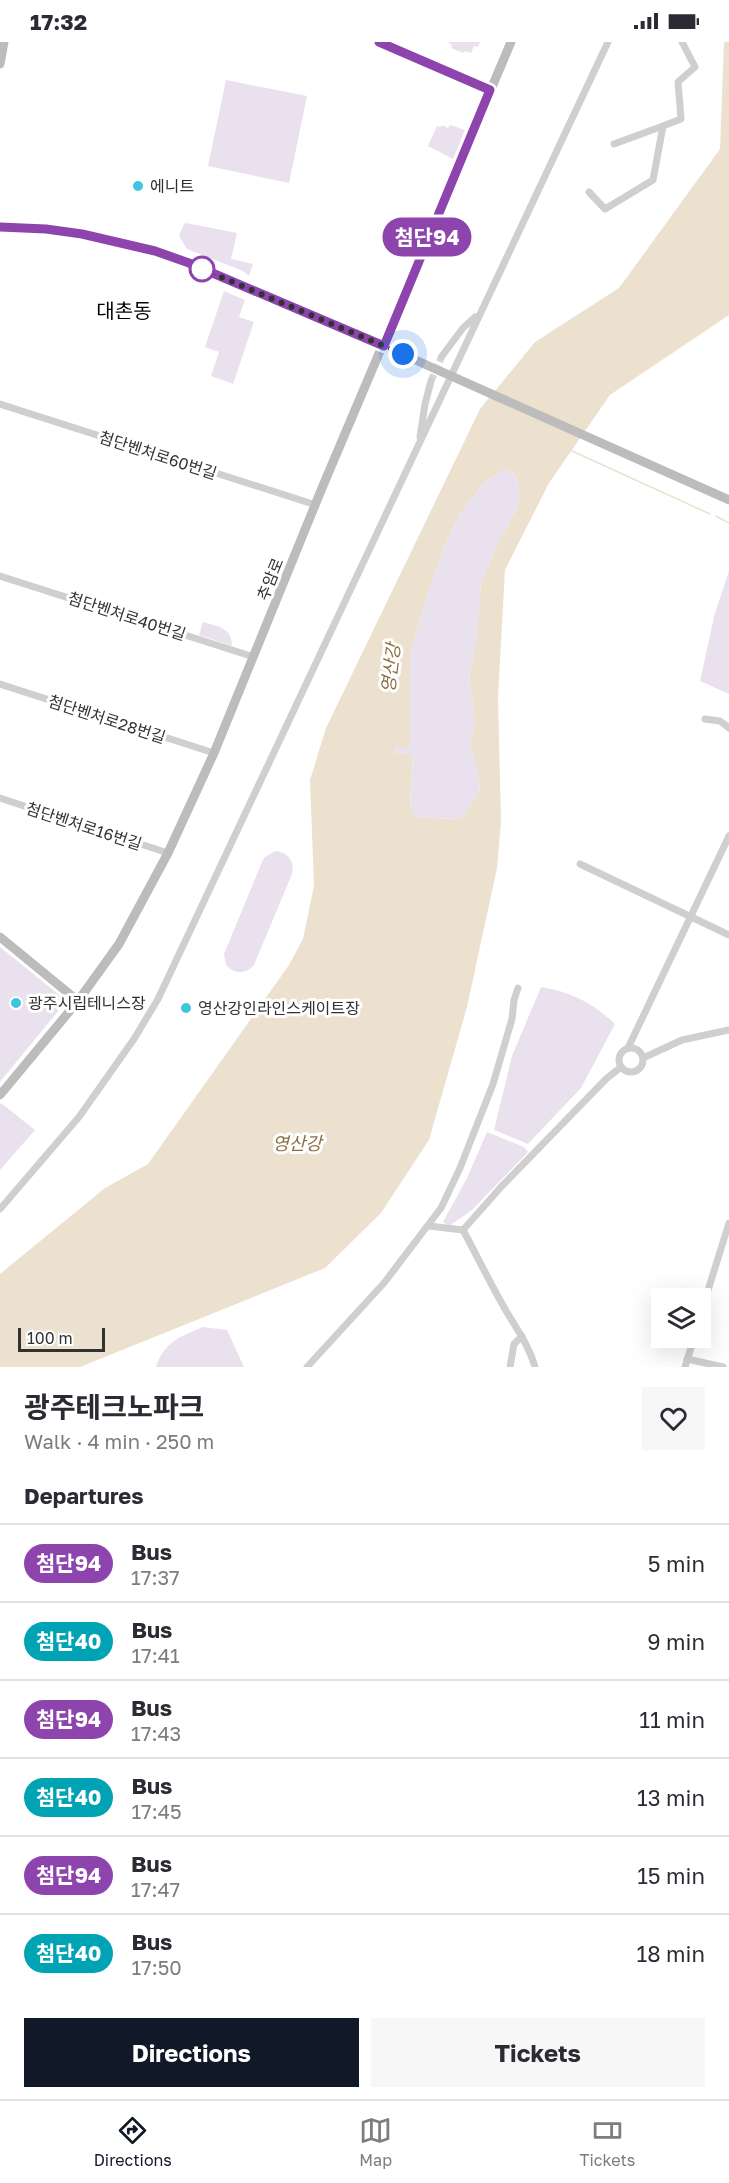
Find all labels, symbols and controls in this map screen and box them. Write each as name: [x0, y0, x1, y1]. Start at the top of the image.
text: 17:32: [30, 8, 87, 35]
place label: 에니트: [150, 176, 194, 196]
marker: 에니트: [131, 179, 145, 193]
line badge: 첨단94: [385, 218, 469, 256]
text: 첨단94: [394, 224, 460, 250]
unlabelled marker: [189, 256, 215, 282]
district label: 대촌동: [96, 298, 152, 322]
your location: [388, 339, 418, 369]
street label: 첨단벤처로60번길: [97, 427, 219, 483]
street label: 추암로: [252, 555, 288, 603]
street label: 첨단벤처로40번길: [66, 588, 188, 644]
water label: 영산강: [376, 640, 404, 694]
street label: 첨단벤처로28번길: [46, 691, 168, 747]
street label: 첨단벤처로16번길: [24, 798, 144, 854]
place label: 광주시립테니스장: [28, 993, 146, 1013]
marker: 광주시립테니스장: [9, 996, 23, 1010]
place label: 영산강인라인스케이트장: [198, 998, 360, 1018]
marker: 영산강인라인스케이트장: [179, 1001, 193, 1015]
water label: 영산강: [272, 1132, 324, 1154]
map controls: [651, 1288, 711, 1348]
button: layers: [651, 1288, 711, 1348]
scale bar: [18, 1325, 105, 1352]
text: 100 m: [27, 1328, 73, 1348]
button: heart: [642, 1387, 705, 1450]
text: 광주테크노파크: [24, 1390, 204, 1423]
text: Walk · 4 min · 250 m: [24, 1429, 214, 1453]
text: Departures: [24, 1482, 143, 1509]
text: Bus: [131, 1538, 172, 1565]
text: 첨단94: [36, 1550, 101, 1576]
text: 5 min: [648, 1550, 705, 1577]
text: 17:37: [131, 1565, 180, 1589]
text: Bus: [131, 1616, 172, 1643]
text: 첨단40: [36, 1628, 101, 1654]
text: 9 min: [647, 1628, 705, 1655]
text: 17:41: [131, 1643, 180, 1667]
text: Bus: [131, 1694, 172, 1721]
text: 첨단94: [36, 1706, 101, 1732]
text: 11 min: [639, 1706, 705, 1733]
text: 17:43: [131, 1721, 181, 1745]
text: Bus: [131, 1772, 172, 1799]
text: 첨단40: [36, 1784, 101, 1810]
text: 13 min: [637, 1784, 705, 1811]
text: 17:45: [131, 1799, 182, 1823]
text: Bus: [131, 1850, 172, 1877]
text: 첨단94: [36, 1862, 101, 1888]
text: 15 min: [637, 1862, 705, 1889]
text: 17:47: [131, 1877, 180, 1901]
text: Bus: [131, 1928, 172, 1955]
text: 첨단40: [36, 1940, 101, 1966]
text: 18 min: [637, 1940, 705, 1967]
text: 17:50: [131, 1955, 182, 1979]
button: Directions: [24, 2018, 359, 2087]
button: Tickets: [371, 2018, 705, 2087]
tab: Directions: [94, 2114, 172, 2170]
tab: Map: [359, 2114, 392, 2170]
tab: Tickets: [580, 2114, 635, 2170]

